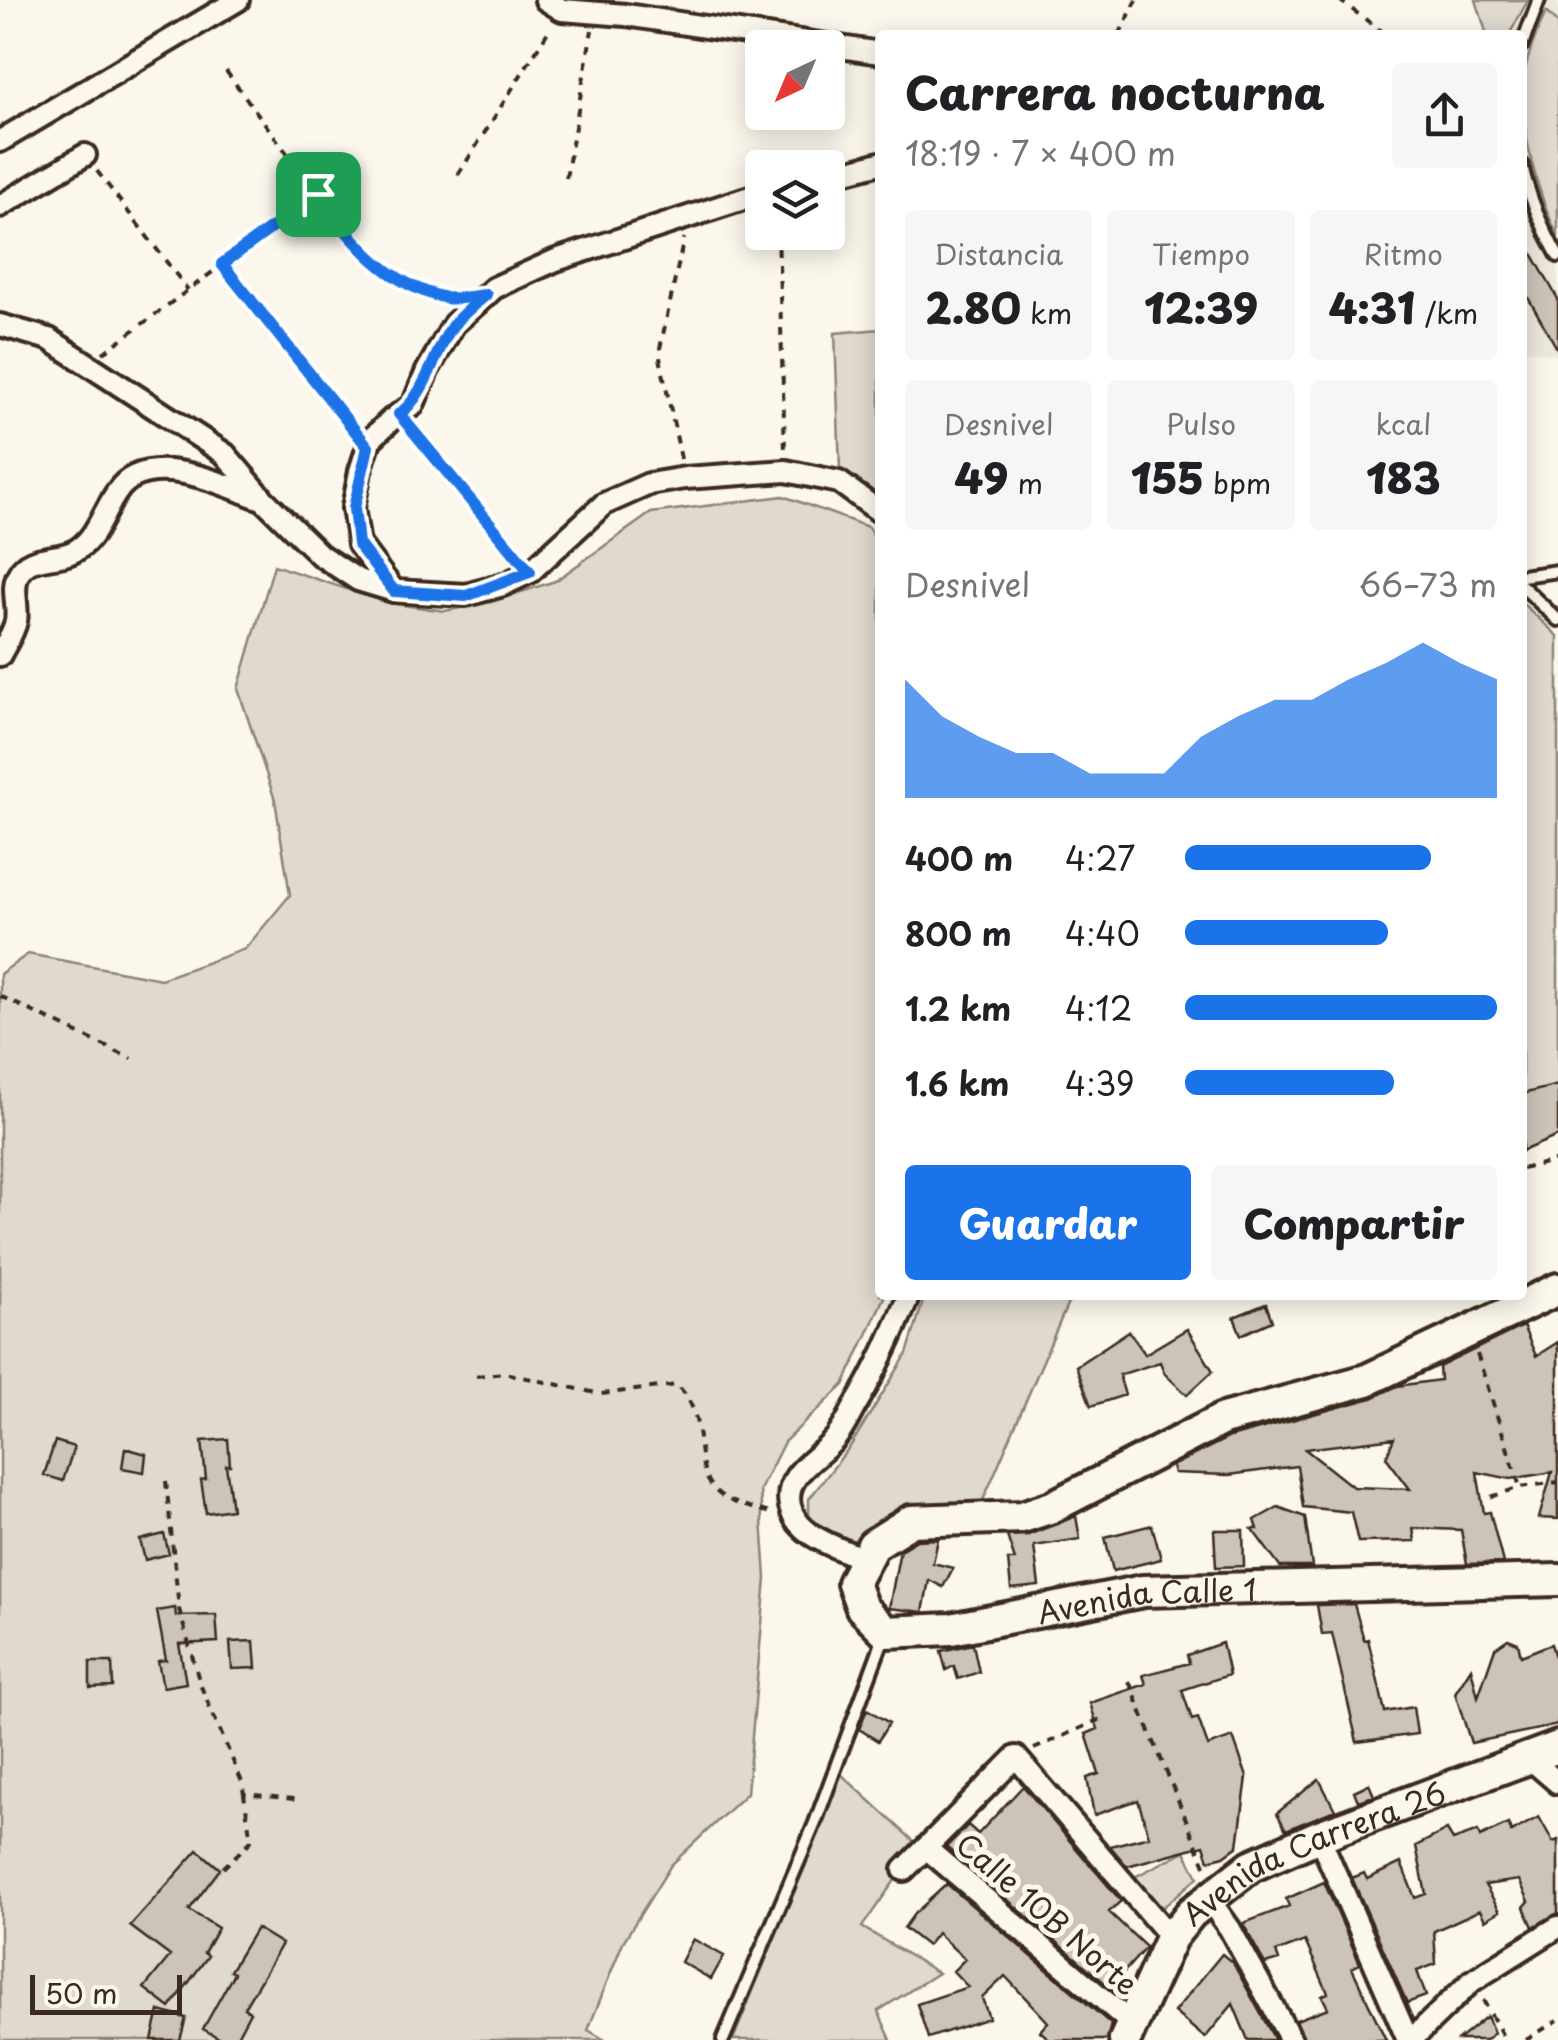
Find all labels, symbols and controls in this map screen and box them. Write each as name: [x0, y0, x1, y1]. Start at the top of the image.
north arrow: [745, 30, 845, 130]
map controls: [745, 30, 845, 250]
text: Carrera nocturna: [905, 57, 1325, 125]
button: share: [1392, 63, 1497, 168]
text: 18:19 · 7 × 400 m: [905, 129, 1176, 177]
button: layers: [745, 150, 845, 250]
pin: [276, 152, 361, 237]
icon: arrive: [291, 167, 346, 222]
text: Distancia: [934, 232, 1063, 275]
text: Tiempo: [1152, 232, 1250, 275]
text: Ritmo: [1364, 232, 1443, 275]
text: 2.80: [925, 275, 1021, 338]
text: 12:39: [1144, 275, 1258, 338]
text: 4:31: [1328, 275, 1416, 338]
text: km: [1021, 291, 1072, 334]
text: /km: [1416, 291, 1478, 334]
text: Desnivel: [944, 402, 1053, 445]
text: Pulso: [1166, 402, 1236, 445]
text: kcal: [1375, 402, 1431, 445]
text: 49: [954, 445, 1008, 508]
text: 155: [1131, 445, 1204, 508]
text: 183: [1366, 445, 1441, 508]
text: m: [1008, 461, 1043, 504]
text: bpm: [1204, 461, 1271, 504]
text: Desnivel: [905, 560, 1030, 608]
text: 66–73 m: [1359, 560, 1497, 608]
text: 400 m: [905, 834, 1013, 882]
text: 4:27: [1065, 834, 1135, 882]
text: 800 m: [905, 909, 1012, 957]
text: 4:40: [1065, 909, 1140, 957]
text: 1.2 km: [905, 984, 1011, 1032]
text: 4:12: [1065, 984, 1132, 1032]
text: 1.6 km: [905, 1059, 1010, 1107]
text: 4:39: [1065, 1059, 1134, 1107]
button: Guardar: [905, 1165, 1191, 1280]
button: Compartir: [1211, 1165, 1497, 1280]
street label: Avenida Calle 1: [1033, 1565, 1257, 1634]
street label: Avenida Carrera 26: [1171, 1768, 1451, 1935]
street label: Calle 10B Norte: [947, 1821, 1149, 2005]
scale bar: [30, 1970, 182, 2014]
text: 50 m: [45, 1971, 118, 2014]

